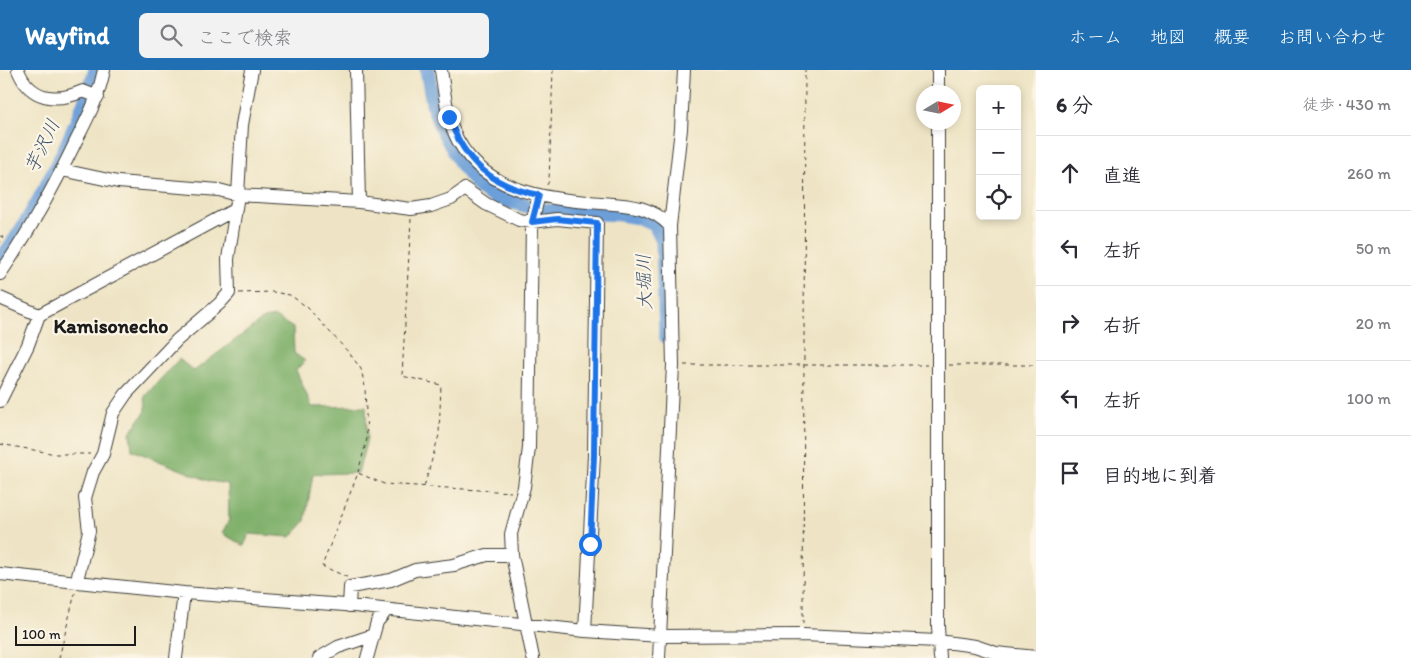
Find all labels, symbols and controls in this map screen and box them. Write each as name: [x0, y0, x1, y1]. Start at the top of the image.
search box: [139, 13, 489, 58]
text: Wayfind: [25, 21, 109, 50]
icon: search: [157, 21, 185, 49]
text: ここで検索: [197, 26, 292, 49]
text: ホーム: [1069, 26, 1122, 48]
text: 地図: [1150, 26, 1186, 48]
text: 概要: [1214, 26, 1250, 48]
text: お問い合わせ: [1278, 26, 1386, 48]
north arrow: [916, 85, 961, 130]
map controls: [976, 85, 1021, 220]
button: +: [976, 85, 1021, 130]
text: 6 分: [1056, 92, 1093, 117]
text: 徒歩 · 430 m: [1303, 95, 1391, 114]
route end: [438, 106, 461, 129]
water label: 芋沢川: [20, 115, 64, 177]
button: −: [976, 130, 1021, 175]
icon: ahead: [1056, 159, 1084, 187]
text: 直進: [1103, 164, 1141, 187]
text: 260 m: [1347, 164, 1391, 183]
button: locate: [976, 175, 1021, 220]
icon: left: [1056, 234, 1084, 262]
text: 左折: [1103, 239, 1141, 262]
text: 50 m: [1356, 239, 1391, 258]
water label: 大堀川: [632, 253, 656, 311]
icon: right: [1056, 309, 1084, 337]
district label: Kamisonecho: [54, 314, 168, 338]
text: 右折: [1103, 314, 1141, 337]
text: 20 m: [1356, 314, 1391, 333]
icon: left: [1056, 384, 1084, 412]
text: 左折: [1103, 389, 1141, 412]
text: 100 m: [1347, 389, 1391, 408]
icon: arrive: [1056, 459, 1084, 487]
text: 目的地に到着: [1103, 464, 1217, 487]
route start: [579, 533, 602, 556]
scale bar: [15, 623, 136, 646]
text: 100 m: [22, 626, 61, 643]

